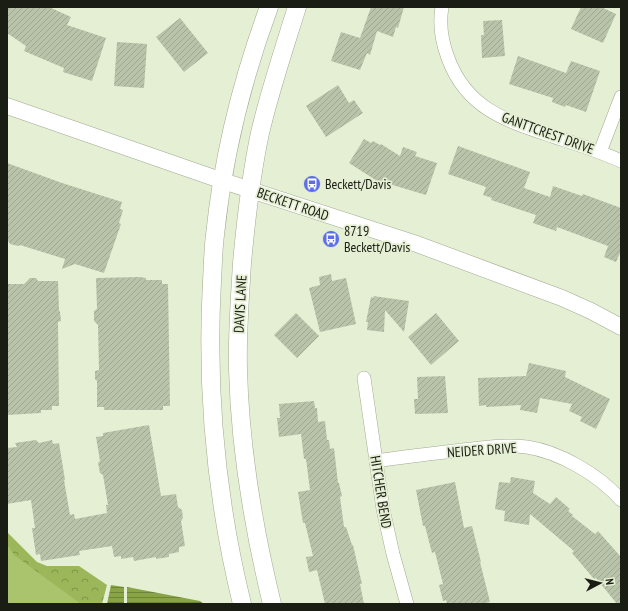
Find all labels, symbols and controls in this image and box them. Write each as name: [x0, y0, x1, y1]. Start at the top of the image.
street label: GANTTCREST DRIVE: [499, 108, 597, 158]
bus stop icon: Beckett/Davis: [302, 174, 322, 194]
place label: Beckett/Davis: [325, 175, 392, 193]
street label: BECKETT ROAD: [255, 183, 331, 225]
place label: 8719 Beckett/Davis: [344, 222, 411, 256]
bus stop icon: 8719 Beckett/Davis: [321, 229, 341, 249]
street label: DAVIS LANE: [229, 275, 251, 333]
street label: NEIDER DRIVE: [447, 439, 517, 461]
street label: HITCHER BEND: [366, 454, 396, 530]
north arrow: [580, 563, 620, 603]
text: N: [603, 578, 617, 586]

